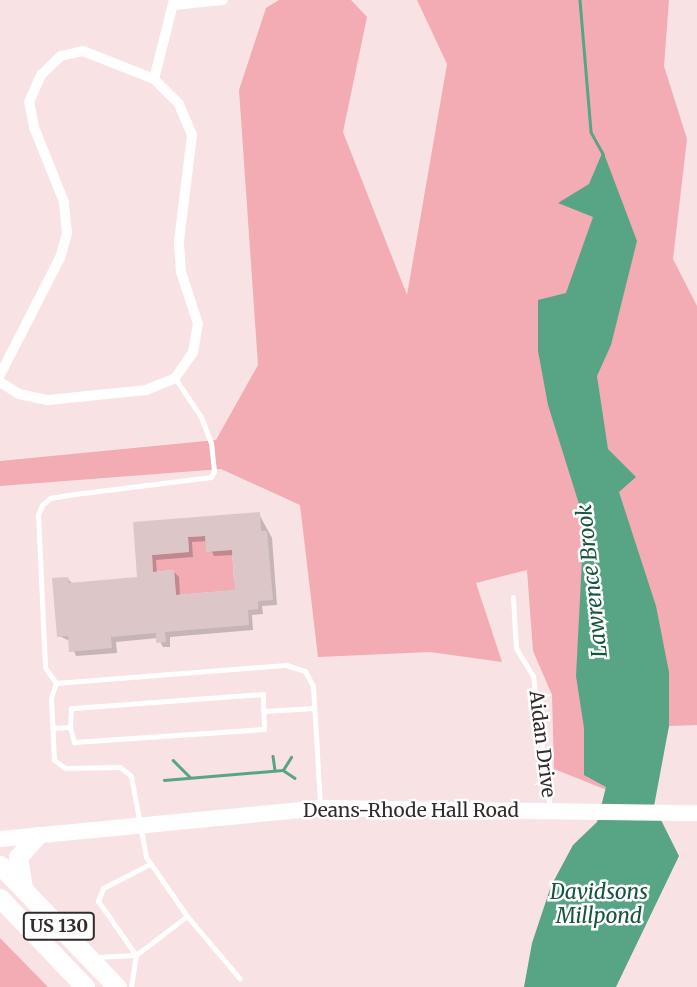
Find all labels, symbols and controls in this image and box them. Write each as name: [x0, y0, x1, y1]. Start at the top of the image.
water label: Lawrence Brook: [571, 503, 613, 659]
street label: Aidan Drive: [524, 689, 560, 799]
street label: Deans-Rhode Hall Road: [303, 800, 519, 822]
water label: Davidsons Millpond: [550, 879, 648, 929]
road number: US 130: [22, 911, 96, 940]

